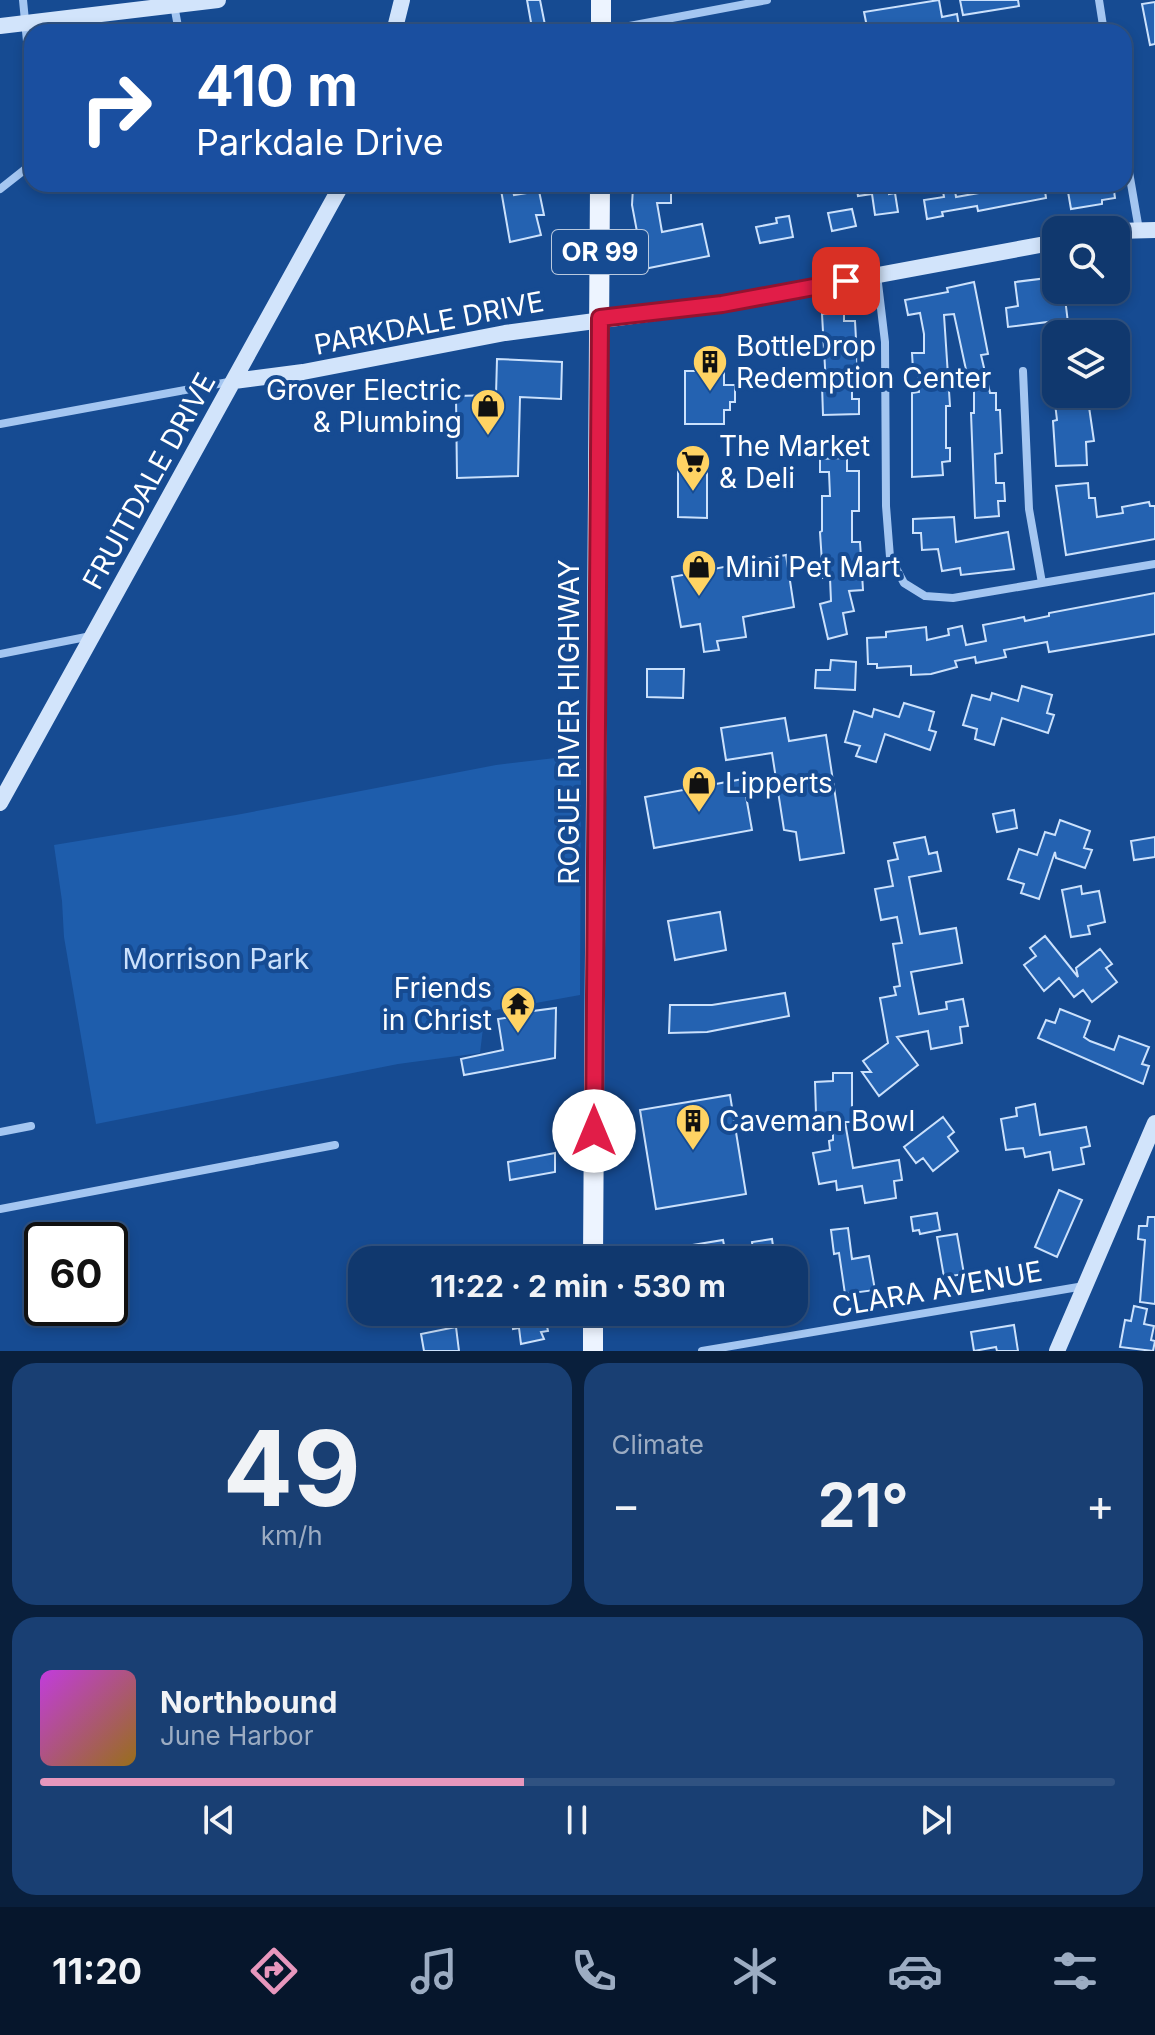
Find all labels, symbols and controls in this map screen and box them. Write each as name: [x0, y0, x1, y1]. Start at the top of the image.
text: 410 m: [196, 52, 358, 120]
icon: right: [64, 56, 168, 160]
text: Parkdale Drive: [196, 120, 444, 164]
map controls: [1042, 216, 1130, 408]
button: search: [1042, 216, 1130, 304]
road number: OR 99: [552, 230, 648, 274]
pin: [812, 247, 880, 315]
icon: arrive: [824, 259, 868, 303]
street label: PARKDALE DRIVE: [311, 284, 547, 362]
button: layers: [1042, 320, 1130, 408]
place label: BottleDrop Redemption Center: [736, 329, 991, 395]
building icon: BottleDrop Redemption Center: [691, 343, 729, 393]
street label: FRUITDALE DRIVE: [75, 367, 223, 595]
place label: Grover Electric & Plumbing: [266, 373, 462, 439]
shop icon: Grover Electric & Plumbing: [469, 387, 507, 437]
place label: The Market & Deli: [719, 429, 870, 495]
supermarket icon: The Market & Deli: [674, 443, 712, 493]
shop icon: Mini Pet Mart: [680, 548, 718, 598]
place label: Mini Pet Mart: [725, 550, 901, 584]
street label: ROGUE RIVER HIGHWAY: [552, 559, 586, 885]
shop icon: Lipperts: [680, 764, 718, 814]
place label: Lipperts: [725, 766, 833, 800]
park label: Morrison Park: [123, 942, 309, 976]
place label: Friends in Christ: [382, 971, 492, 1037]
temple icon: Friends in Christ: [499, 985, 537, 1035]
position arrow: [552, 1089, 636, 1173]
building icon: Caveman Bowl: [674, 1102, 712, 1152]
place label: Caveman Bowl: [719, 1104, 915, 1138]
speed limit sign: 60: [24, 1222, 128, 1326]
street label: CLARA AVENUE: [829, 1254, 1045, 1324]
text: 11:22 · 2 min · 530 m: [430, 1268, 726, 1304]
text: 49: [223, 1405, 361, 1531]
text: Climate: [612, 1429, 704, 1460]
text: 21°: [818, 1469, 909, 1541]
text: −: [612, 1478, 641, 1532]
text: +: [1086, 1478, 1115, 1532]
text: km/h: [261, 1520, 323, 1551]
text: Northbound: [160, 1684, 337, 1720]
text: June Harbor: [160, 1720, 313, 1751]
icon: previous: [197, 1798, 241, 1842]
icon: pause: [555, 1798, 599, 1842]
icon: next: [914, 1798, 958, 1842]
icon: directions: [246, 1943, 302, 1999]
icon: music: [406, 1943, 462, 1999]
icon: phone: [566, 1943, 622, 1999]
icon: climate: [727, 1943, 783, 1999]
icon: car: [887, 1943, 943, 1999]
icon: filters: [1047, 1943, 1103, 1999]
text: 11:20: [52, 1949, 142, 1993]

